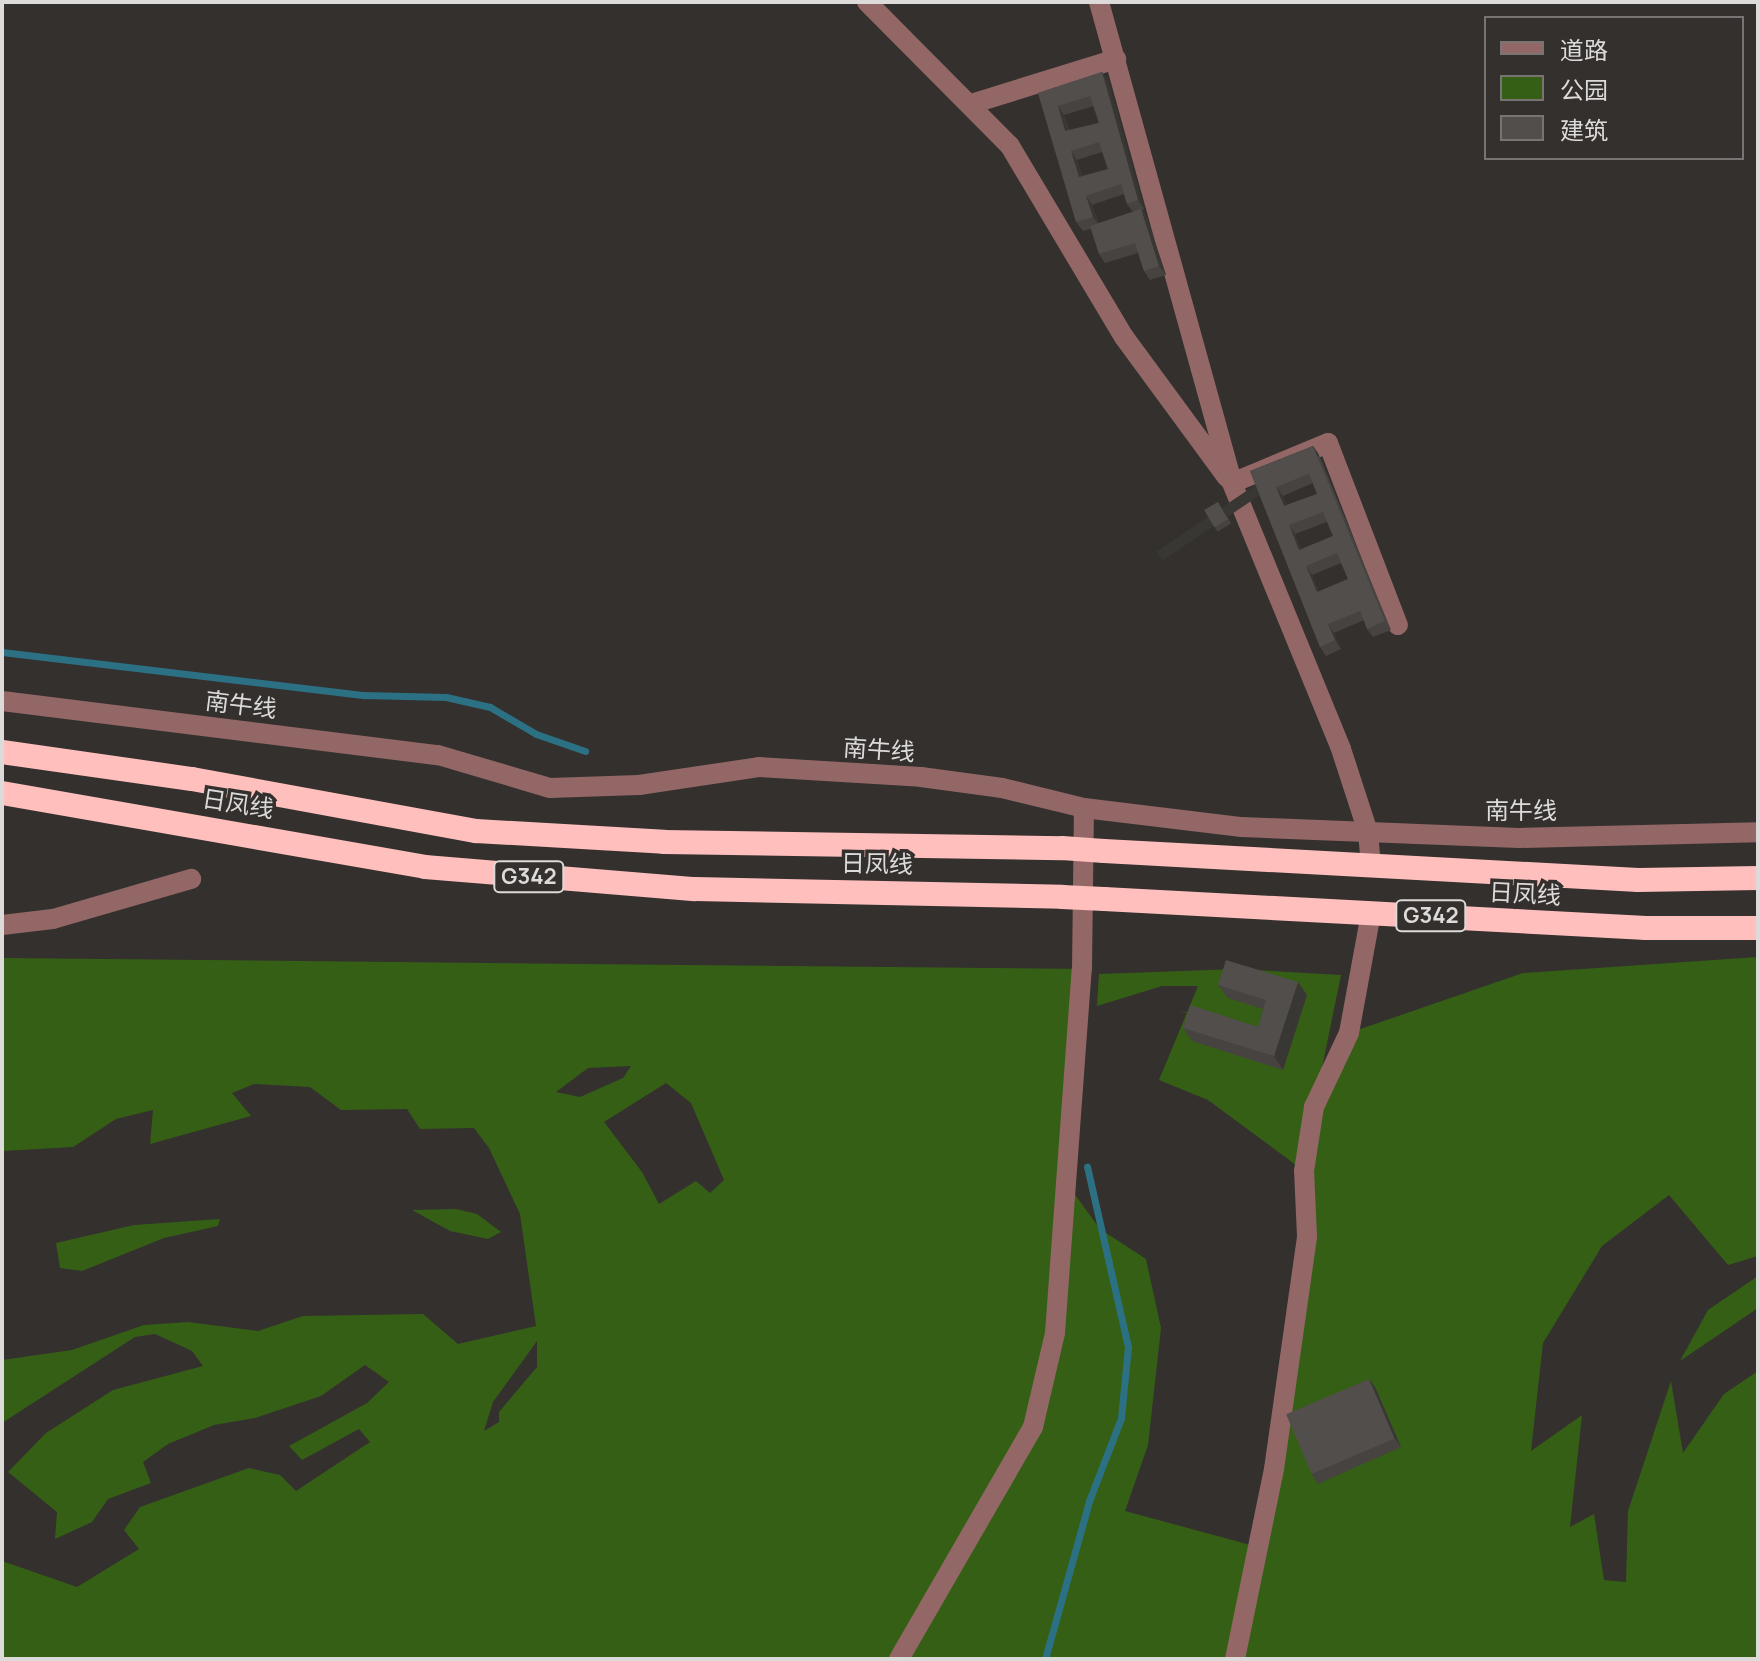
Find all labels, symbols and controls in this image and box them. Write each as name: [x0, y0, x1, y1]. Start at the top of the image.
legend: [1484, 16, 1744, 160]
text: 道路: [1560, 33, 1608, 66]
text: 公园: [1560, 73, 1608, 106]
text: 建筑: [1560, 113, 1608, 146]
street label: 南牛线: [204, 685, 278, 723]
street label: 南牛线: [842, 732, 916, 766]
street label: 日凤线: [200, 783, 276, 823]
street label: 南牛线: [1485, 796, 1557, 824]
street label: 日凤线: [841, 848, 913, 878]
road number: G342: [493, 859, 565, 895]
street label: 日凤线: [1488, 877, 1562, 909]
road number: G342: [1395, 898, 1467, 934]

